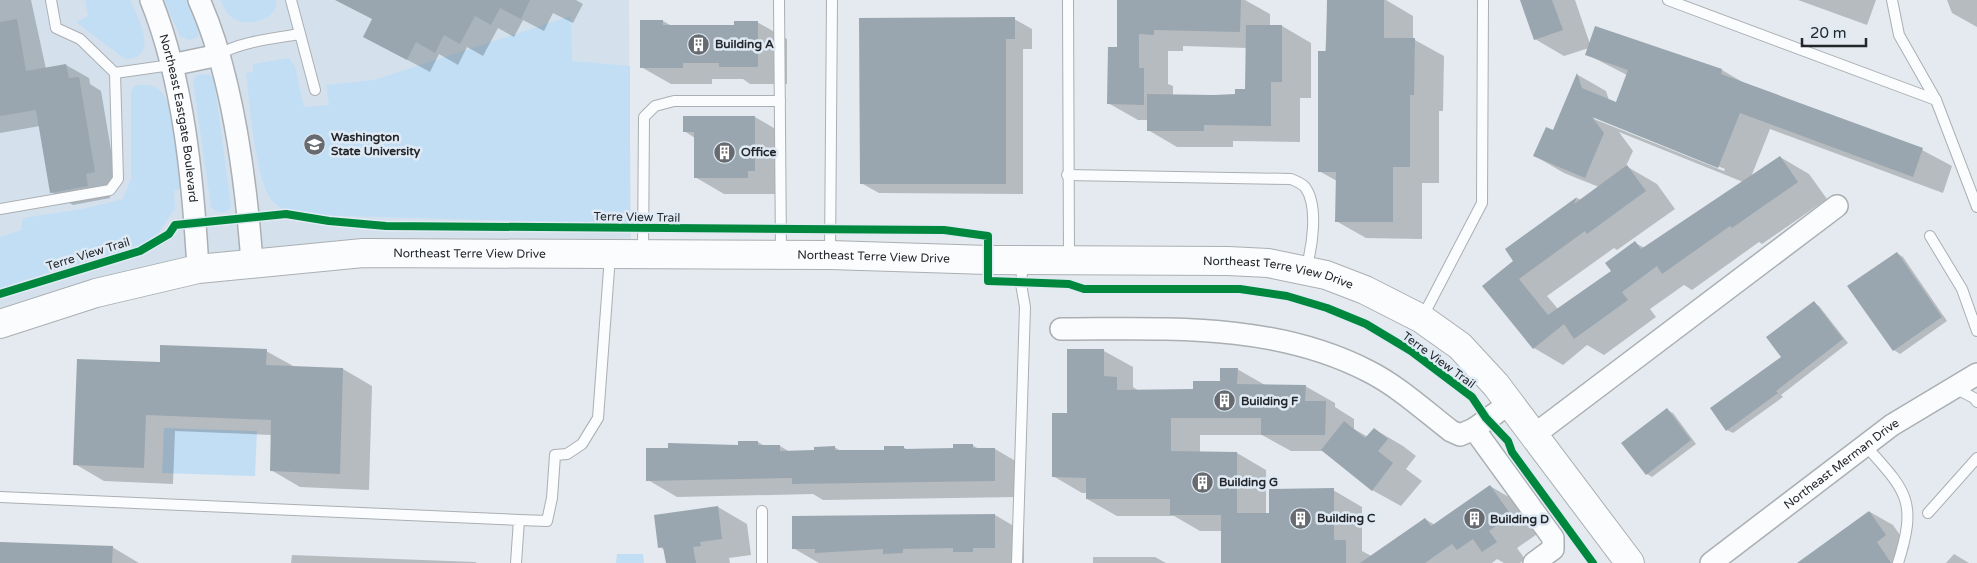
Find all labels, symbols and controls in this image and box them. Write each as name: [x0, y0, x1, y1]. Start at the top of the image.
scale bar: [1802, 15, 1866, 47]
text: 20 m: [1810, 24, 1847, 42]
street label: Northeast Eastgate Boulevard: [156, 32, 200, 203]
building icon: Building A: [687, 32, 711, 56]
place label: Building A: [715, 37, 774, 52]
place label: Washington State University: [331, 130, 421, 159]
school or university icon: Washington State University: [303, 132, 327, 156]
building icon: Office: [713, 140, 737, 164]
place label: Office: [741, 145, 776, 159]
street label: Terre View Trail: [594, 209, 680, 225]
street label: Terre View Trail: [44, 235, 132, 273]
street label: Northeast Terre View Drive: [393, 246, 546, 261]
street label: Northeast Terre View Drive: [797, 248, 950, 266]
street label: Northeast Terre View Drive: [1203, 254, 1355, 292]
street label: Terre View Trail: [1400, 329, 1478, 391]
building icon: Building F: [1213, 389, 1237, 413]
place label: Building F: [1241, 394, 1299, 409]
street label: Northeast Merman Drive: [1781, 415, 1902, 512]
building icon: Building G: [1191, 470, 1215, 494]
place label: Building G: [1219, 475, 1278, 490]
building icon: Building C: [1289, 506, 1313, 530]
building icon: Building D: [1462, 507, 1486, 531]
place label: Building C: [1317, 511, 1376, 526]
place label: Building D: [1490, 512, 1549, 527]

